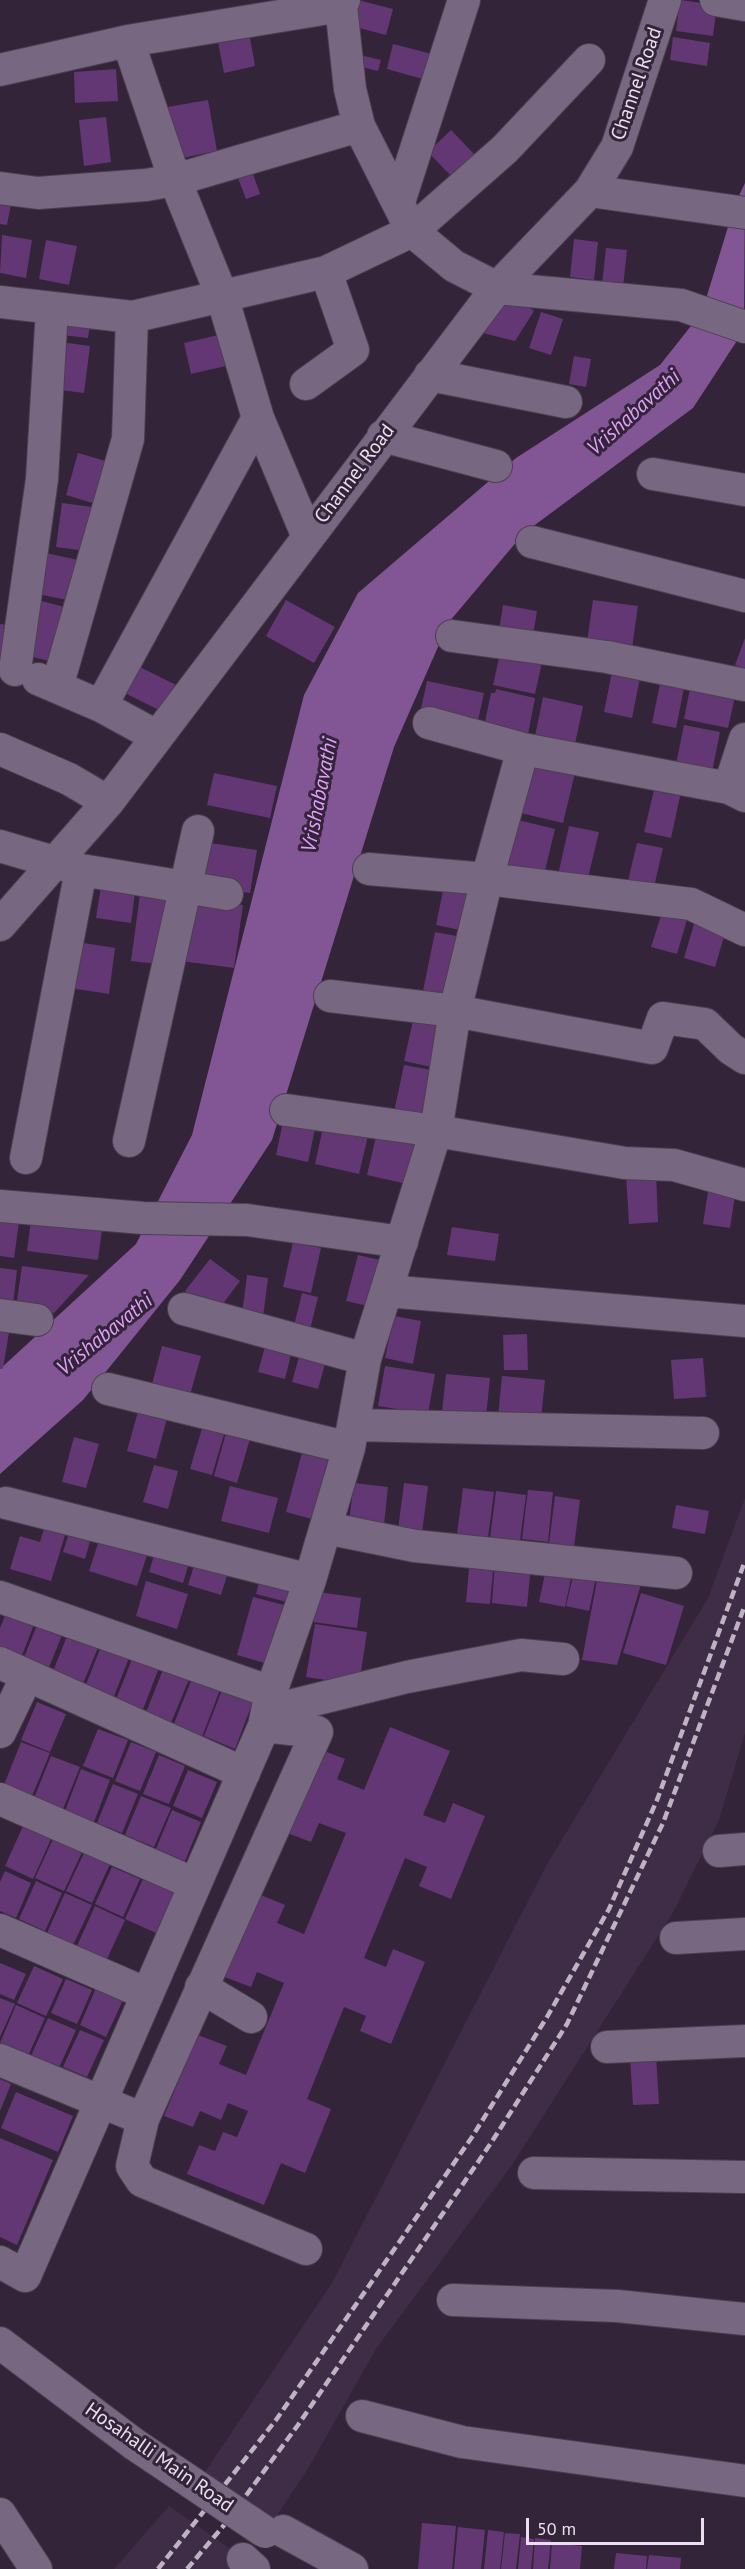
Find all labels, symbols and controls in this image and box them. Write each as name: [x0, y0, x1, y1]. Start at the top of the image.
street label: Channel Road: [606, 24, 668, 144]
water label: Vrishabavathi: [582, 365, 686, 461]
street label: Channel Road: [310, 420, 400, 528]
water label: Vrishabavathi: [297, 736, 343, 854]
water label: Vrishabavathi: [52, 1289, 158, 1381]
street label: Hosahalli Main Road: [80, 2398, 238, 2518]
scale bar: [529, 2506, 708, 2544]
text: 50 m: [537, 2517, 576, 2540]

